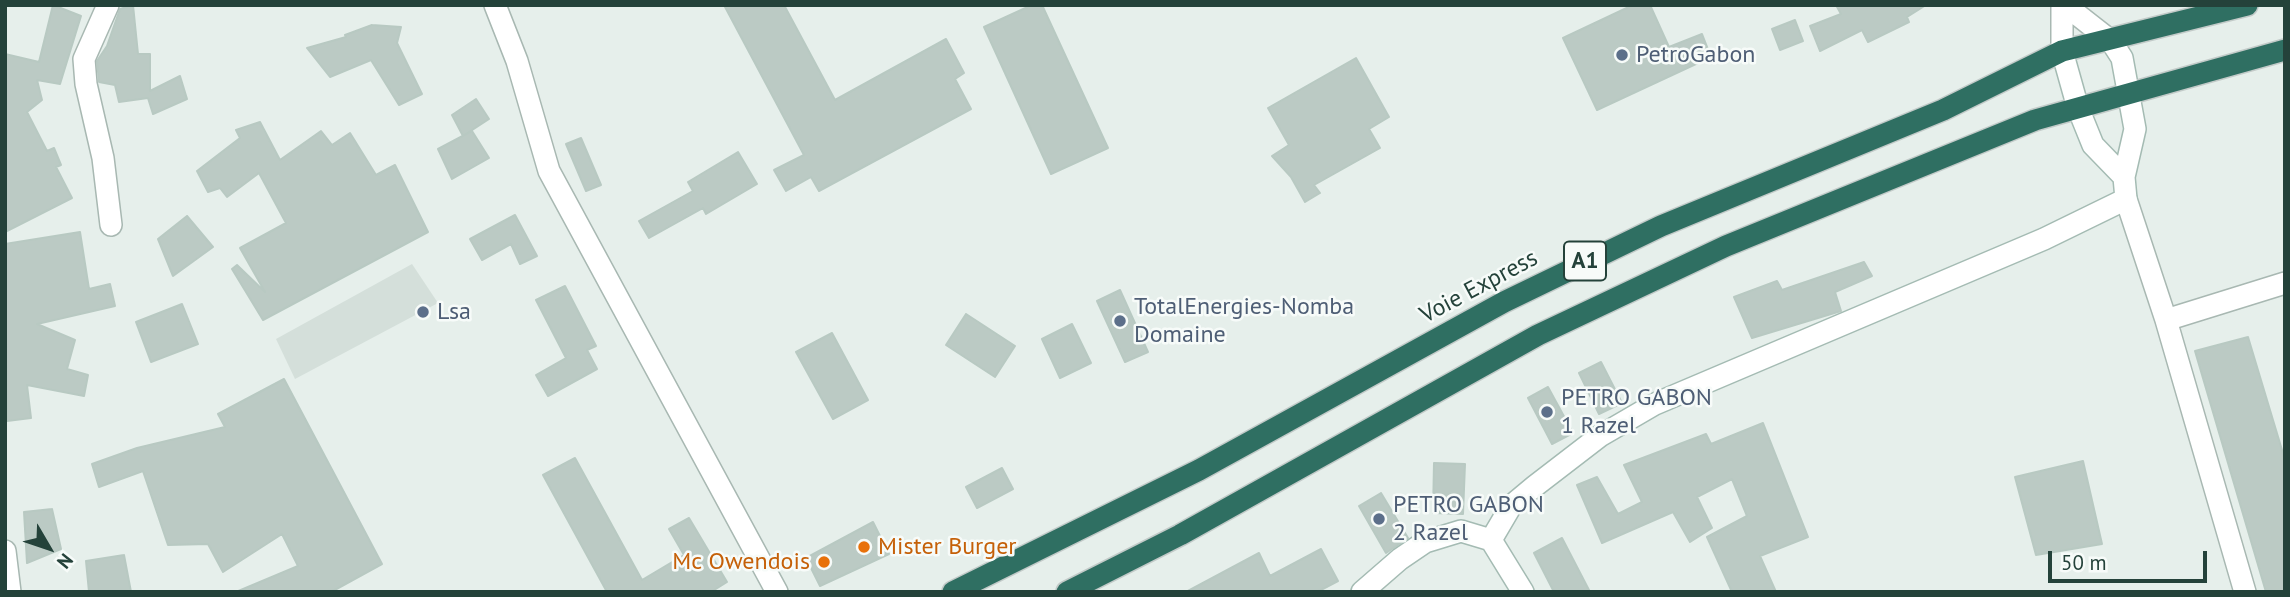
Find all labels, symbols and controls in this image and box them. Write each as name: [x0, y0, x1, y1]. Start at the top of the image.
place label: PetroGabon: [1636, 41, 1755, 69]
marker: PetroGabon: [1614, 47, 1630, 63]
road number: A1: [1564, 242, 1606, 280]
street label: Voie Express: [1415, 244, 1543, 330]
place label: TotalEnergies-Nomba Domaine: [1134, 293, 1354, 349]
place label: Lsa: [437, 298, 471, 326]
marker: Lsa: [415, 304, 431, 320]
marker: TotalEnergies-Nomba Domaine: [1112, 313, 1128, 329]
place label: PETRO GABON 1 Razel: [1561, 384, 1712, 440]
marker: PETRO GABON 1 Razel: [1539, 404, 1555, 420]
place label: PETRO GABON 2 Razel: [1393, 491, 1544, 547]
marker: PETRO GABON 2 Razel: [1371, 511, 1387, 527]
north arrow: [14, 513, 84, 583]
place label: Mister Burger: [878, 533, 1017, 561]
scale bar: [2052, 538, 2211, 582]
marker: Mister Burger: [856, 539, 872, 555]
place label: Mc Owendois: [672, 548, 810, 576]
text: N: [52, 549, 79, 574]
text: 50 m: [2061, 549, 2107, 576]
marker: Mc Owendois: [816, 554, 832, 570]

